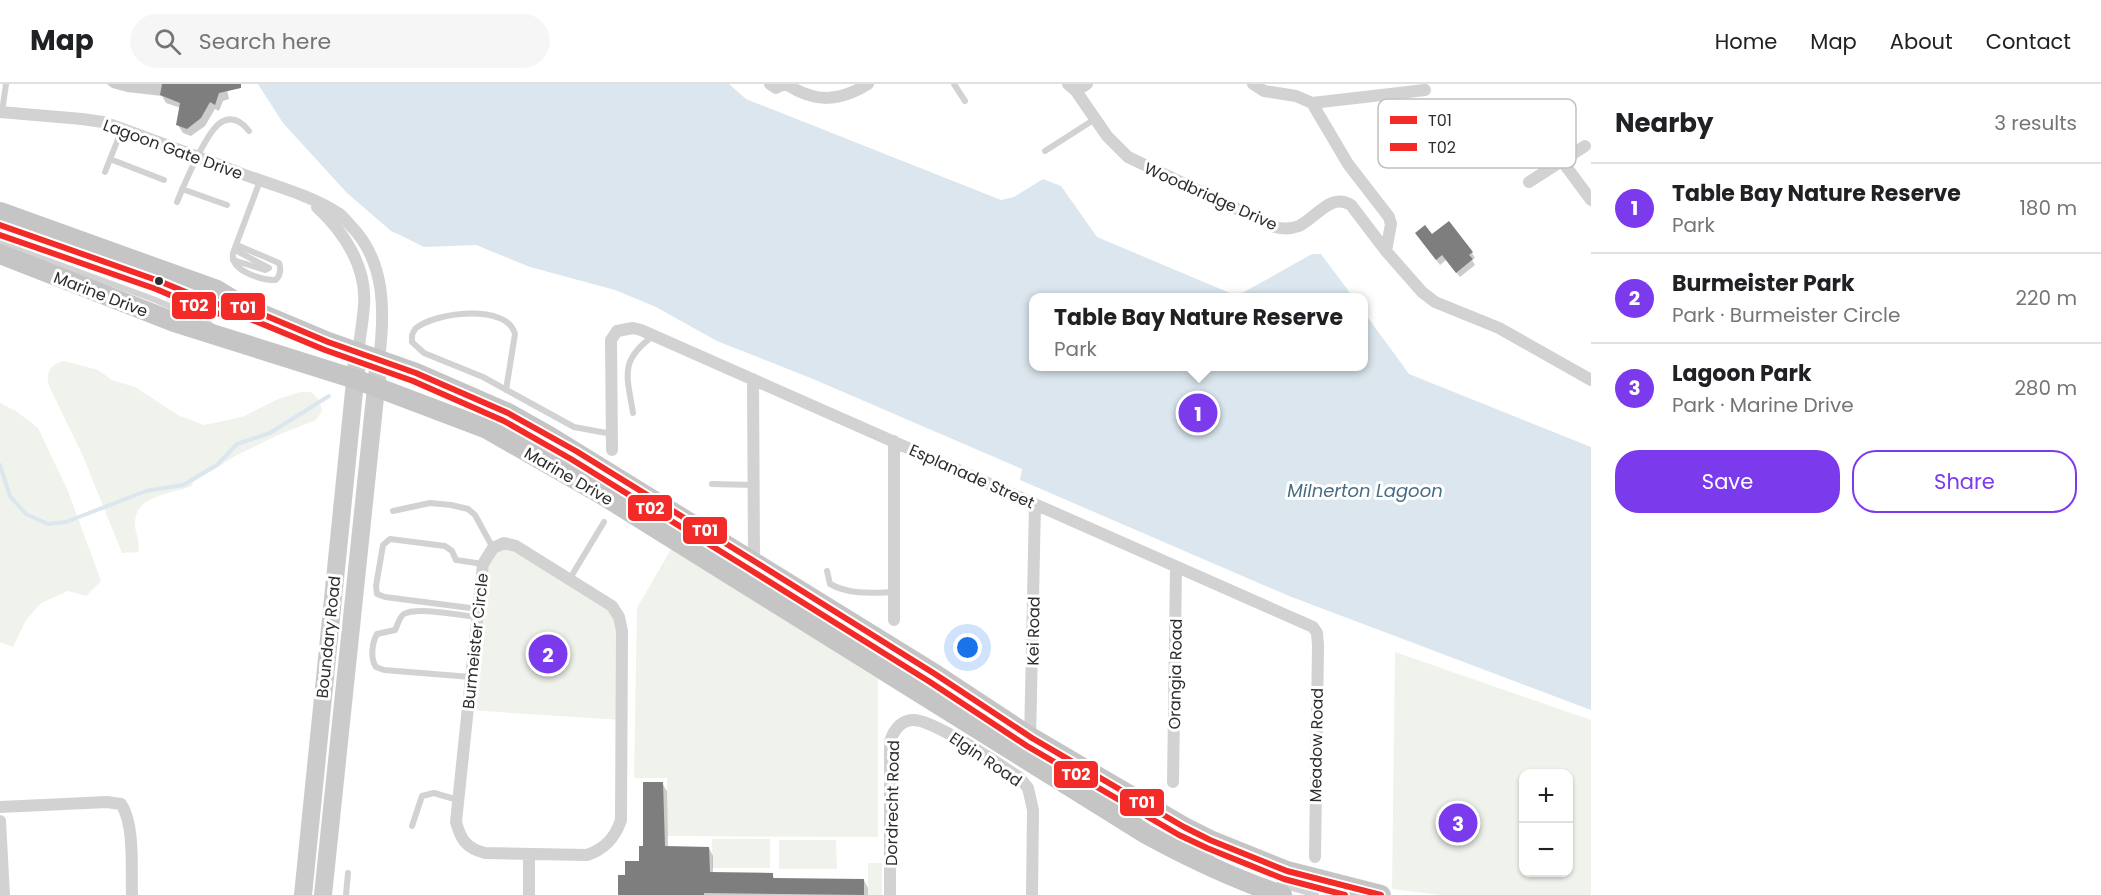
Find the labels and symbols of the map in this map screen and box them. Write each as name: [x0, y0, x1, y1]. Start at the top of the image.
legend: [1378, 99, 1576, 168]
text: T01: [1428, 109, 1452, 132]
street label: Lagoon Gate Drive: [100, 114, 246, 185]
text: T02: [1428, 136, 1456, 159]
street label: Woodbridge Drive: [1141, 157, 1281, 236]
street label: Marine Drive: [50, 266, 151, 323]
unlabelled marker: [153, 275, 165, 287]
line badge: T02: [171, 291, 217, 320]
line badge: T01: [220, 292, 266, 321]
text: T02: [179, 294, 209, 317]
text: T01: [230, 296, 256, 319]
pin: 1: [1178, 390, 1218, 436]
street label: Esplanade Street: [905, 438, 1038, 514]
street label: Marine Drive: [520, 442, 617, 511]
water label: Milnerton Lagoon: [1287, 478, 1443, 503]
line badge: T02: [627, 494, 673, 522]
text: T02: [635, 497, 665, 520]
line badge: T01: [682, 516, 728, 545]
text: T01: [692, 519, 718, 542]
street label: Burmeister Circle: [457, 572, 494, 710]
street label: Boundary Road: [311, 575, 346, 699]
street label: Kei Road: [1021, 596, 1046, 666]
street label: Orangia Road: [1163, 618, 1188, 730]
pin: 2: [528, 632, 568, 676]
your location: [953, 633, 982, 662]
street label: Meadow Road: [1304, 688, 1329, 802]
street label: Elgin Road: [945, 727, 1027, 792]
street label: Dordrecht Road: [880, 740, 905, 866]
line badge: T02: [1053, 760, 1099, 789]
text: T02: [1061, 763, 1091, 786]
line badge: T01: [1119, 788, 1165, 817]
text: T01: [1129, 791, 1155, 814]
pin: 3: [1438, 800, 1478, 846]

